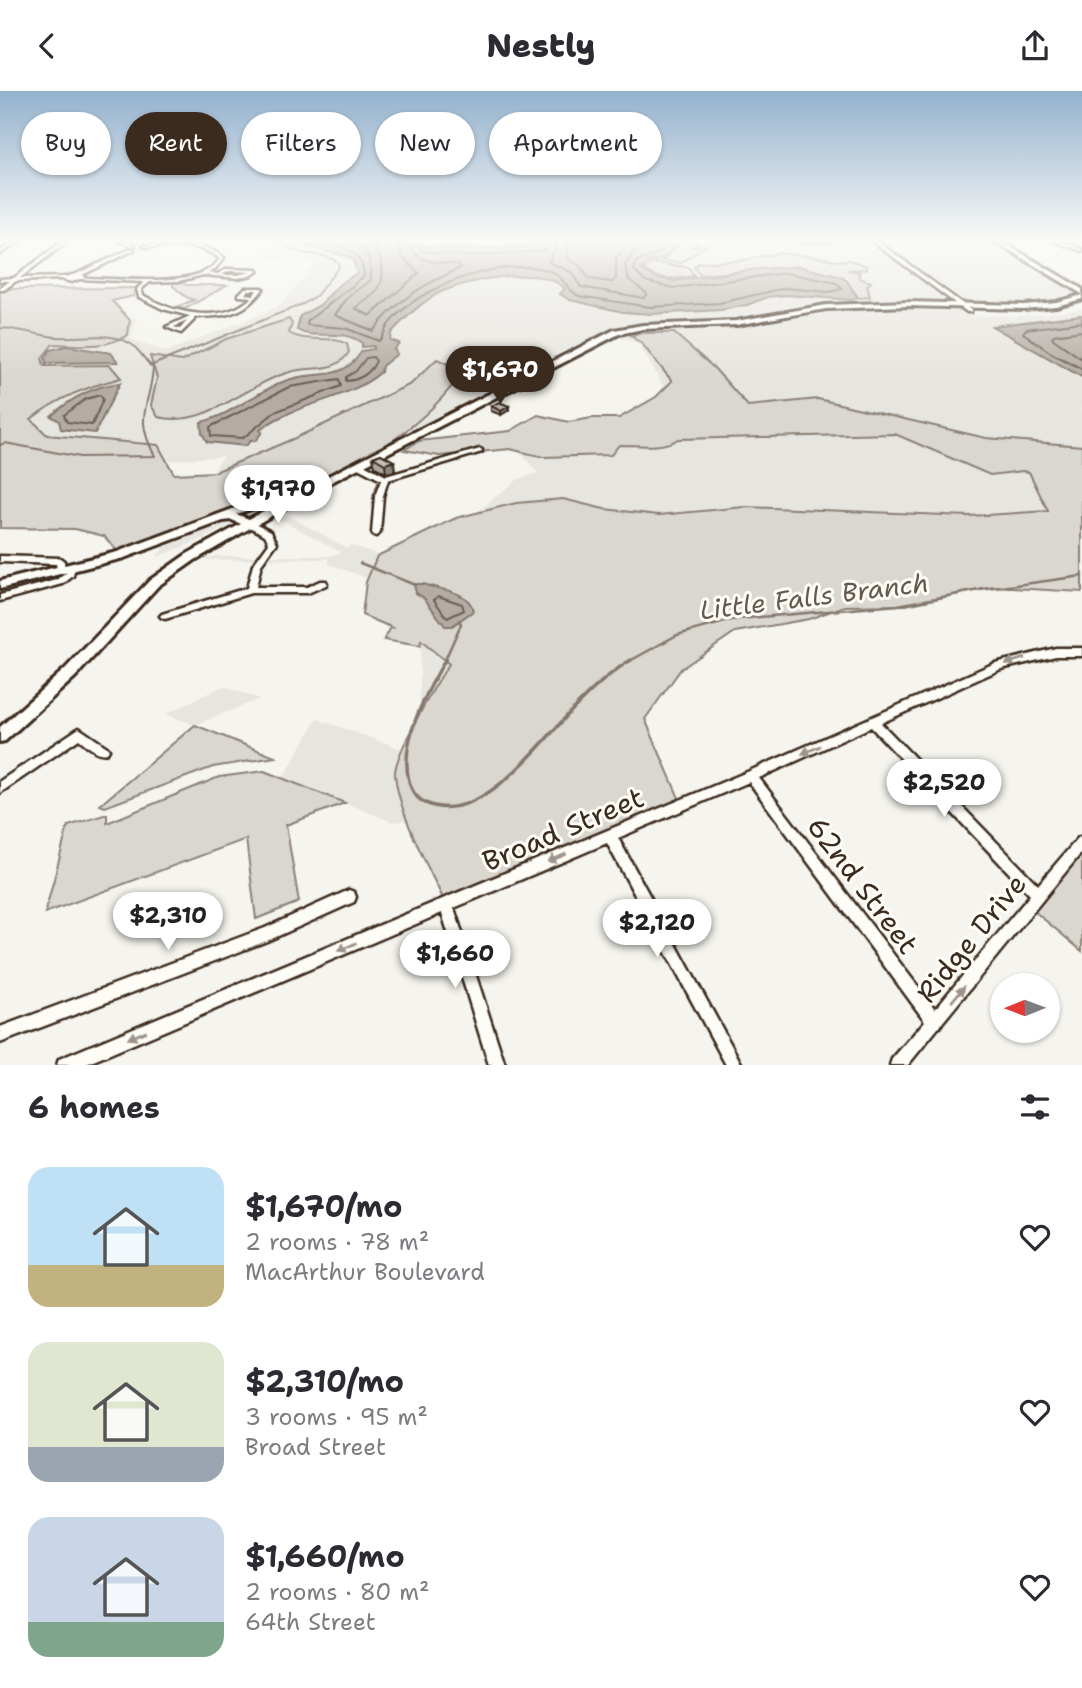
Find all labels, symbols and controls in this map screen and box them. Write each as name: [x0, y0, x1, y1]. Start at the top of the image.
text: Nestly: [486, 24, 596, 67]
icon: back: [28, 27, 66, 65]
icon: share: [1016, 27, 1054, 65]
chip: Buy: [21, 112, 111, 175]
chip: Rent: [125, 112, 227, 175]
chip: Filters: [241, 112, 361, 175]
chip: New: [375, 112, 475, 175]
chip: Apartment: [489, 112, 662, 175]
pin: $1,670: [443, 347, 557, 406]
text: $1,670: [461, 354, 539, 384]
pin: $1,970: [221, 465, 335, 525]
text: $1,970: [240, 473, 316, 503]
water label: Little Falls Branch: [698, 565, 930, 627]
one-way arrow: [1004, 657, 1025, 667]
one-way arrow: [801, 745, 822, 756]
pin: $2,520: [887, 759, 1001, 819]
text: $2,520: [903, 767, 985, 797]
street label: Broad Street: [476, 778, 650, 880]
street label: 62nd Street: [799, 808, 927, 962]
one-way arrow: [547, 852, 567, 864]
street label: Ridge Drive: [907, 866, 1035, 1010]
pin: $2,310: [111, 893, 225, 952]
pin: $2,120: [600, 899, 714, 959]
text: $2,310: [129, 900, 207, 930]
text: $2,120: [619, 907, 695, 937]
pin: $1,660: [398, 930, 512, 990]
text: $1,660: [416, 938, 494, 968]
one-way arrow: [337, 941, 358, 952]
north arrow: [990, 973, 1060, 1043]
map controls: [990, 973, 1060, 1043]
one-way arrow: [950, 986, 965, 1003]
one-way arrow: [127, 1029, 148, 1040]
text: 6 homes: [28, 1087, 160, 1128]
icon: filters: [1016, 1088, 1054, 1126]
text: $1,670/mo: [245, 1186, 403, 1227]
icon: home: [84, 1195, 168, 1279]
icon: heart: [1016, 1218, 1054, 1256]
text: 2 rooms · 78 m²: [245, 1227, 429, 1257]
text: MacArthur Boulevard: [245, 1257, 485, 1287]
text: $2,310/mo: [245, 1361, 404, 1402]
icon: home: [84, 1370, 168, 1454]
icon: heart: [1016, 1393, 1054, 1431]
text: 3 rooms · 95 m²: [245, 1402, 428, 1432]
text: Broad Street: [245, 1432, 386, 1462]
text: $1,660/mo: [245, 1536, 405, 1577]
icon: home: [84, 1545, 168, 1629]
icon: heart: [1016, 1568, 1054, 1606]
text: 2 rooms · 80 m²: [245, 1577, 430, 1607]
text: 64th Street: [245, 1607, 376, 1637]

